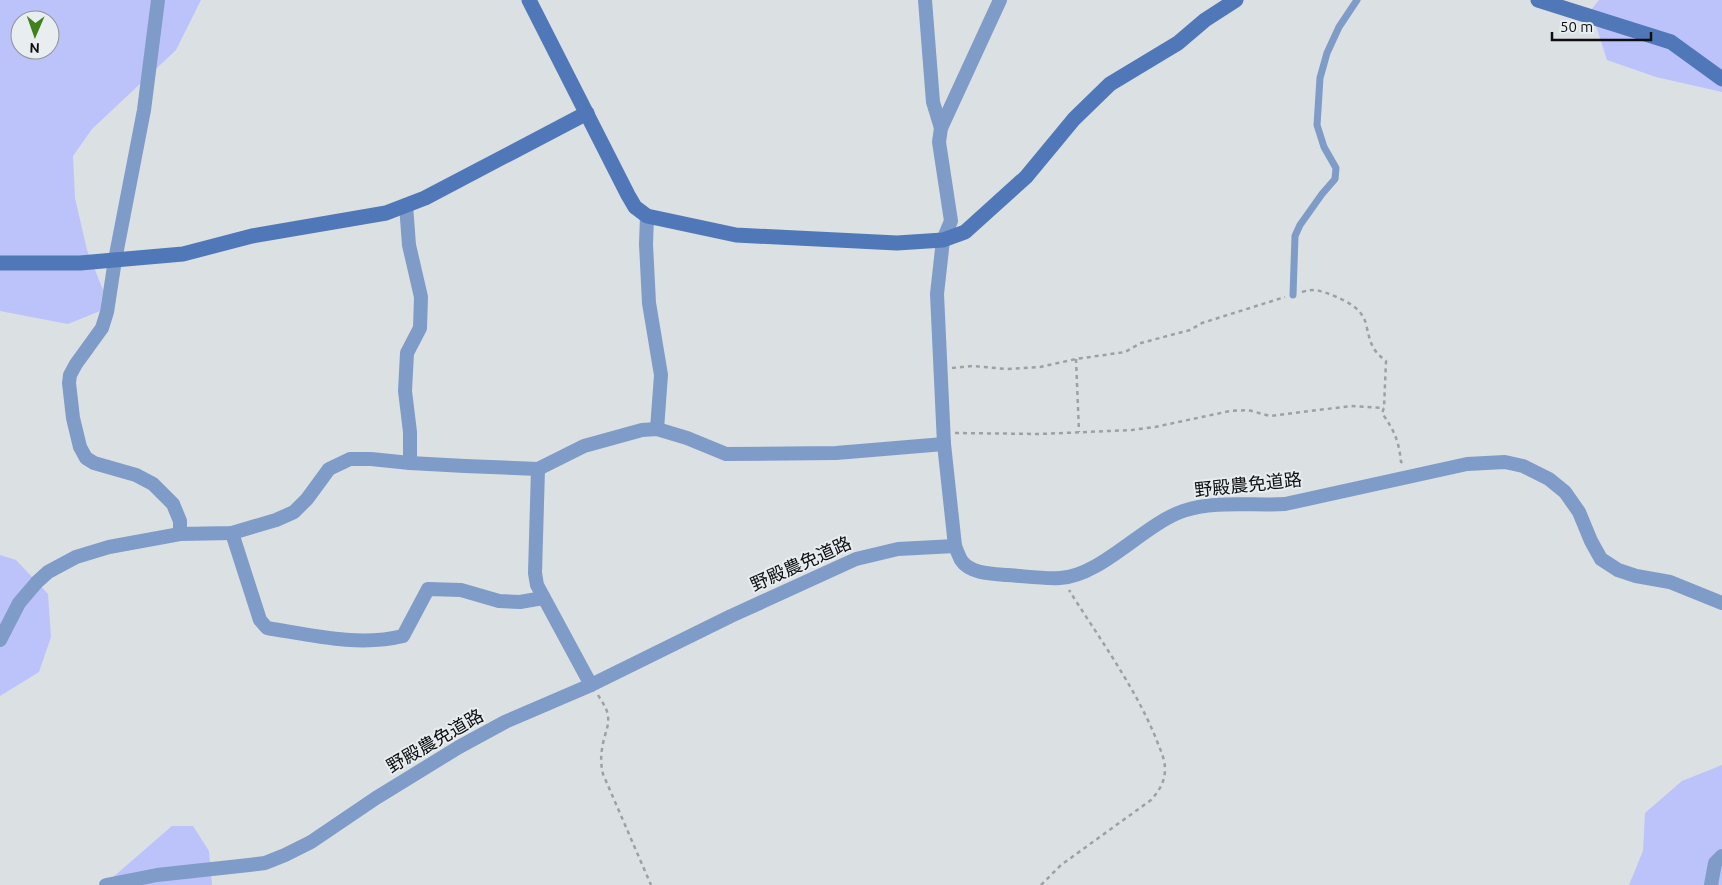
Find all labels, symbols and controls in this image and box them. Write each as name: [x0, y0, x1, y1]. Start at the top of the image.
north arrow: [10, 10, 60, 60]
scale bar: [1552, 10, 1651, 42]
text: 50 m: [1560, 18, 1593, 35]
text: N: [29, 40, 40, 56]
street label: 野殿農免道路: [1193, 468, 1303, 500]
street label: 野殿農免道路: [747, 532, 854, 594]
street label: 野殿農免道路: [383, 704, 486, 776]

